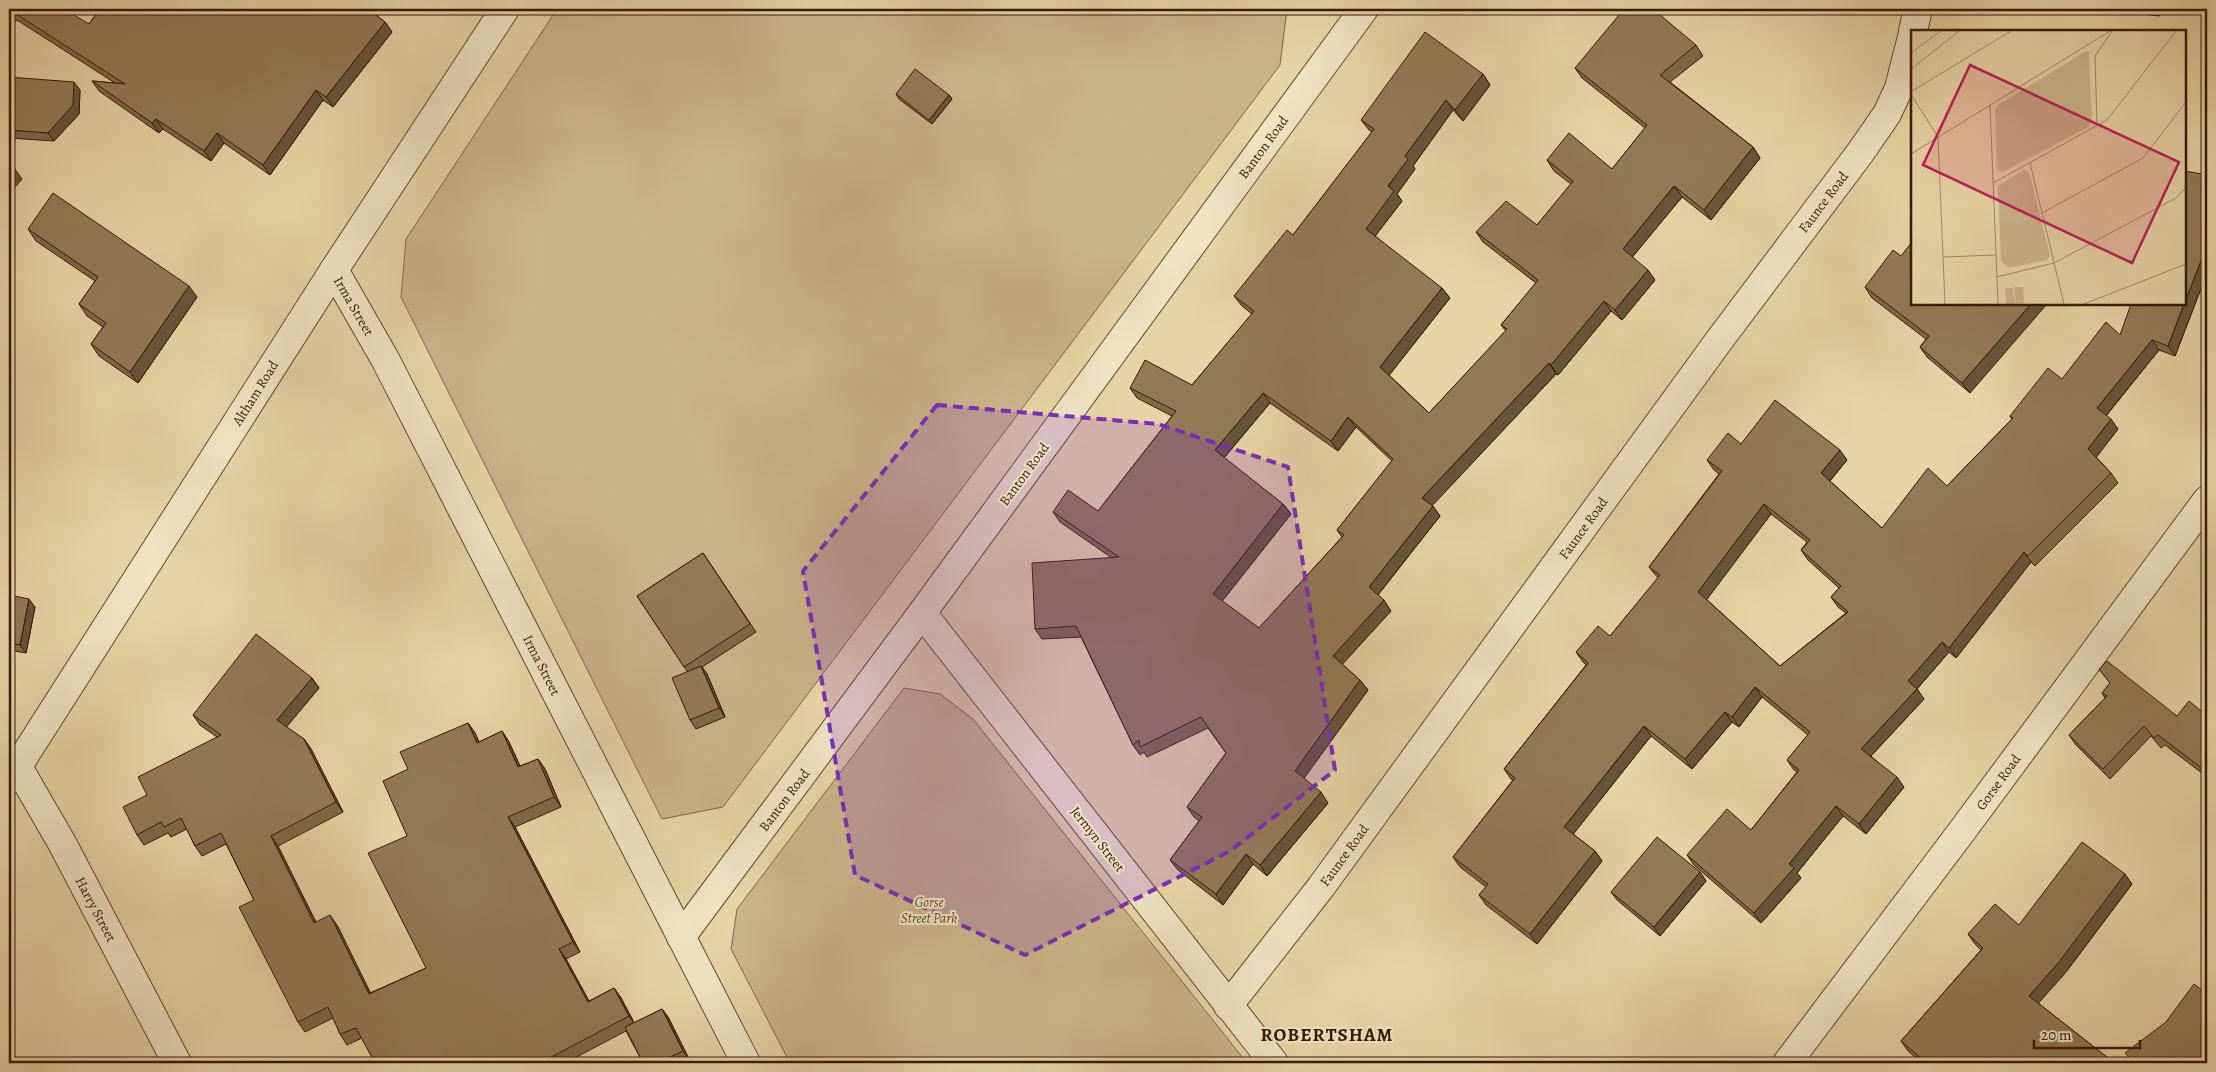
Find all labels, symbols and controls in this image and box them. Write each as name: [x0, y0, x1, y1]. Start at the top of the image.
inset map: [1911, 30, 2186, 305]
street label: Banton Road: [1234, 111, 1293, 183]
street label: Faunce Road: [1794, 167, 1853, 237]
street label: Irma Street: [329, 273, 378, 340]
street label: Altham Road: [227, 357, 283, 430]
street label: Banton Road: [995, 438, 1054, 510]
street label: Faunce Road: [1554, 493, 1613, 563]
street label: Irma Street: [518, 632, 565, 699]
street label: Gorse Road: [1972, 750, 2026, 814]
street label: Banton Road: [755, 765, 814, 835]
street label: Jermyn Street: [1066, 803, 1129, 876]
street label: Faunce Road: [1315, 820, 1374, 890]
street label: Harry Street: [70, 873, 121, 945]
park label: Gorse Street Park: [901, 893, 957, 928]
scale bar: [2034, 1017, 2140, 1049]
district label: ROBERTSHAM: [1260, 1022, 1394, 1048]
text: 20 m: [2041, 1025, 2072, 1045]

